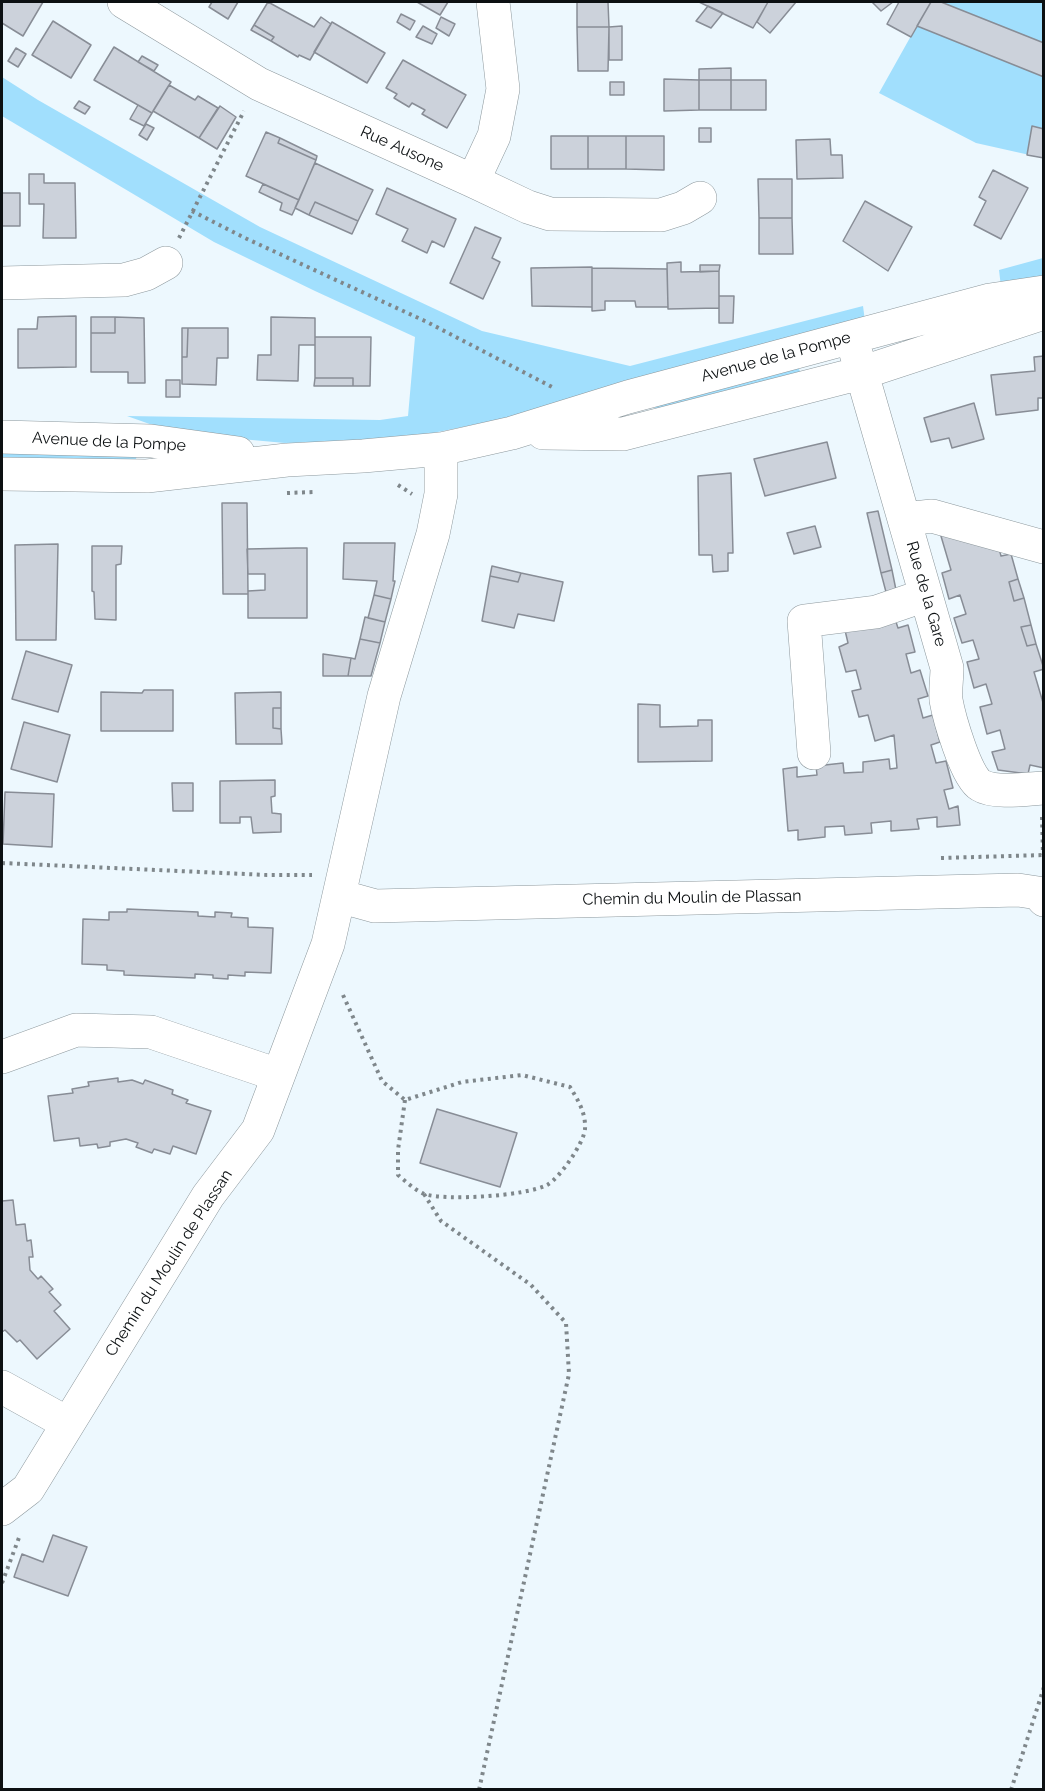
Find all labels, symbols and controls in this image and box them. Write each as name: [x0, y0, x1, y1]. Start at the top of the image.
street label: Rue Ausone: [357, 122, 447, 176]
street label: Avenue de la Pompe: [699, 328, 853, 386]
street label: Avenue de la Pompe: [32, 428, 186, 456]
street label: Rue de la Gare: [902, 539, 950, 649]
street label: Chemin du Moulin de Plassan: [582, 886, 802, 910]
street label: Chemin du Moulin de Plassan: [101, 1166, 237, 1360]

